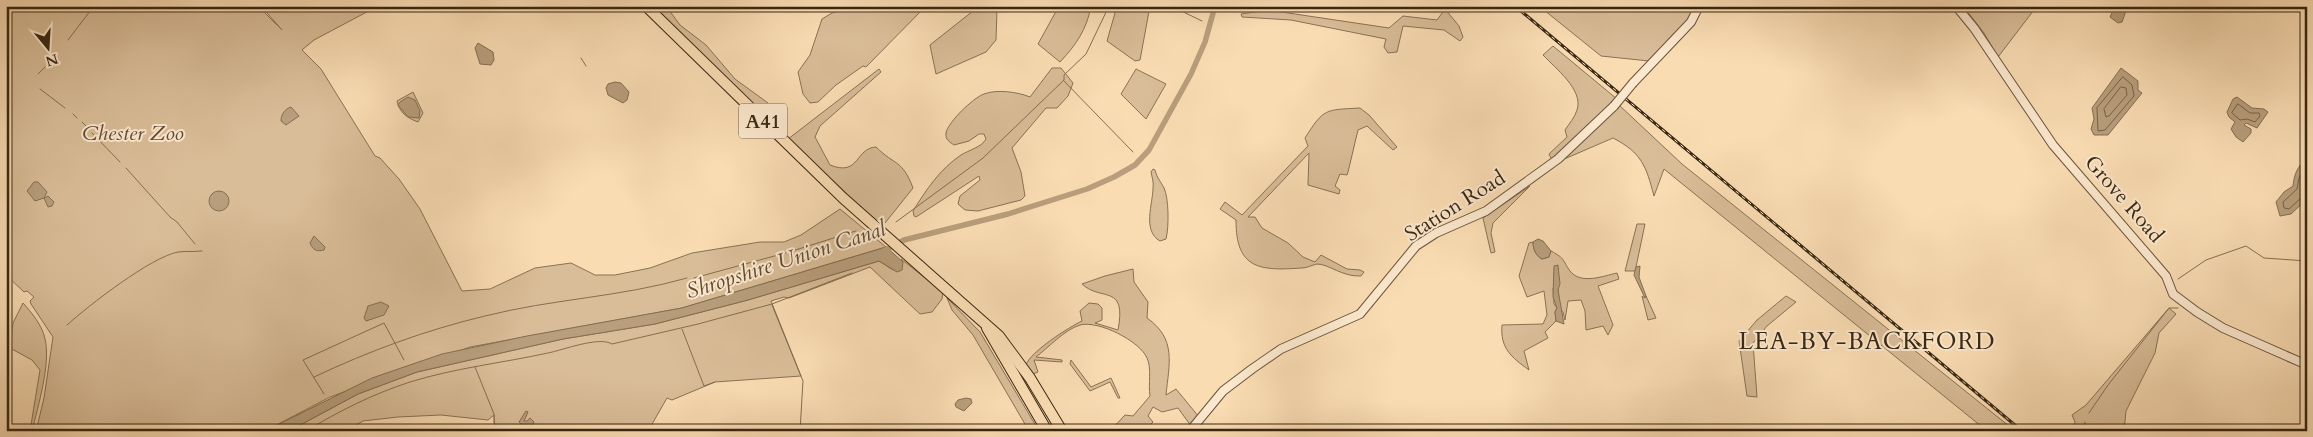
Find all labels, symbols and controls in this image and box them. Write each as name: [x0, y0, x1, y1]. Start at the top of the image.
north arrow: [22, 22, 72, 72]
text: N: [43, 49, 61, 71]
road number: A41: [739, 104, 787, 138]
park label: Chester Zoo: [82, 119, 184, 148]
street label: Grove Road: [2078, 149, 2170, 249]
street label: Station Road: [1399, 164, 1511, 248]
water label: Shropshire Union Canal: [682, 213, 891, 306]
district label: LEA-BY-BACKFORD: [1738, 325, 1996, 358]

